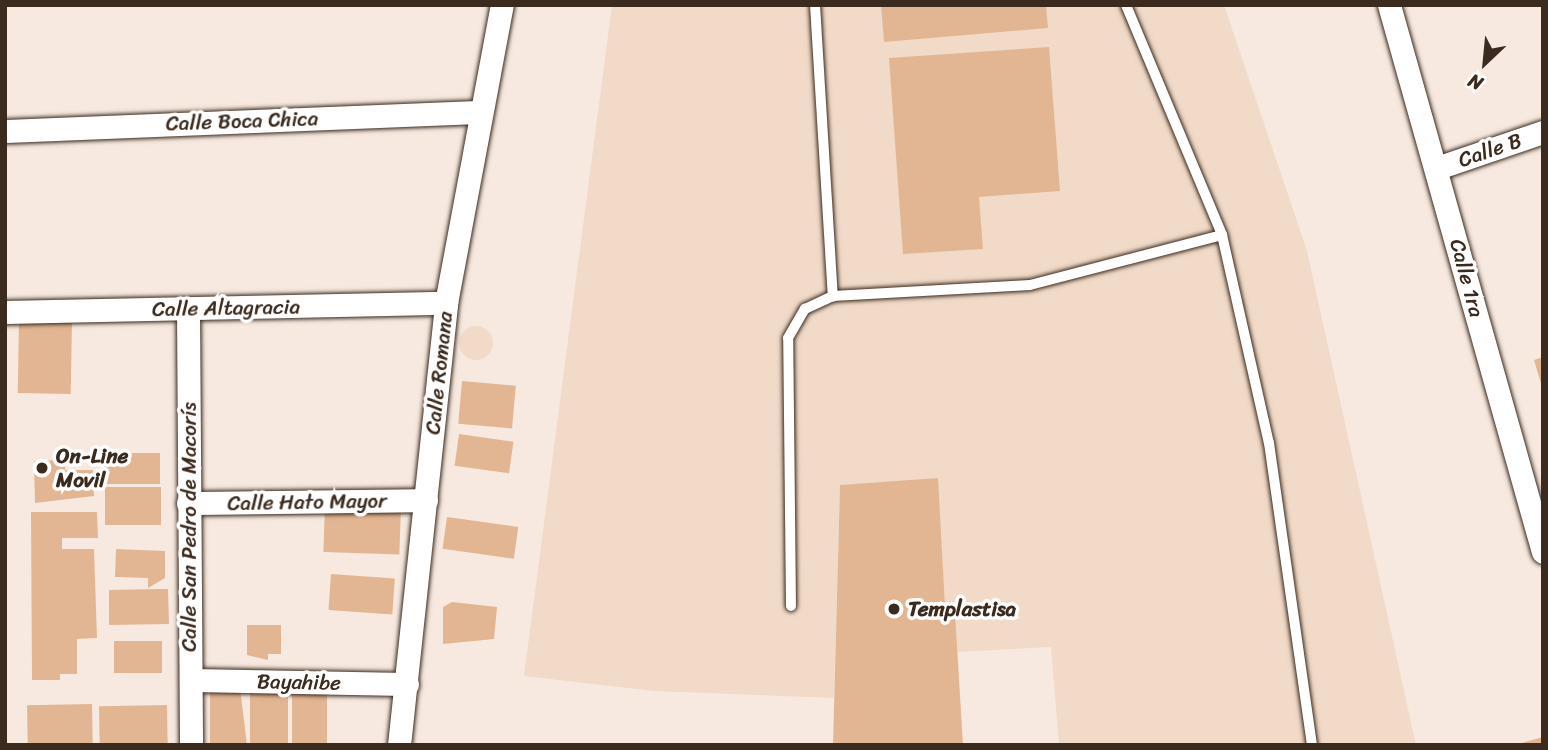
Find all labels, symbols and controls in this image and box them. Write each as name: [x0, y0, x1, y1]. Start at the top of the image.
north arrow: [1450, 28, 1520, 98]
text: N: [1462, 65, 1489, 100]
street label: Calle Boca Chica: [165, 106, 319, 136]
street label: Calle B: [1455, 127, 1525, 173]
street label: Calle 1ra: [1444, 236, 1490, 320]
street label: Calle Altagracia: [152, 294, 300, 322]
street label: Calle Romana: [420, 310, 458, 436]
street label: Calle San Pedro de Macorís: [176, 402, 202, 652]
place label: On-Line Movil: [56, 443, 128, 493]
marker: On-Line Movil: [34, 460, 50, 476]
street label: Calle Hato Mayor: [227, 488, 387, 516]
place label: Templastisa: [908, 596, 1016, 622]
marker: Templastisa: [886, 601, 902, 617]
street label: Bayahibe: [257, 669, 341, 695]

